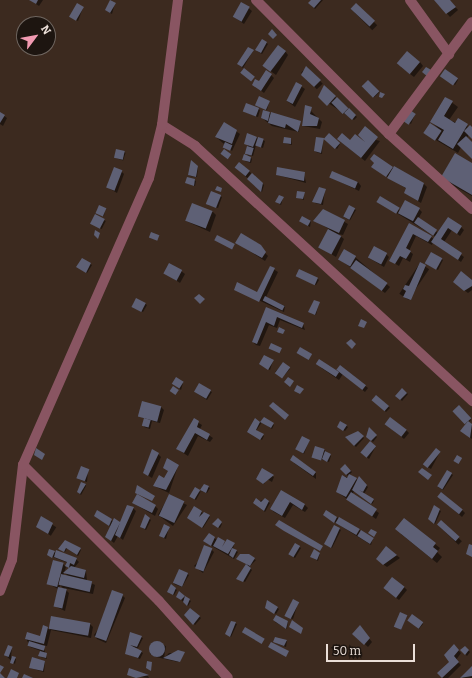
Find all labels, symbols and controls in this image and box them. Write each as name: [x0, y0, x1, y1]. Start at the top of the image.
north arrow: [16, 16, 56, 56]
text: N: [38, 23, 54, 37]
scale bar: [328, 636, 417, 662]
text: 50 m: [333, 644, 361, 658]

